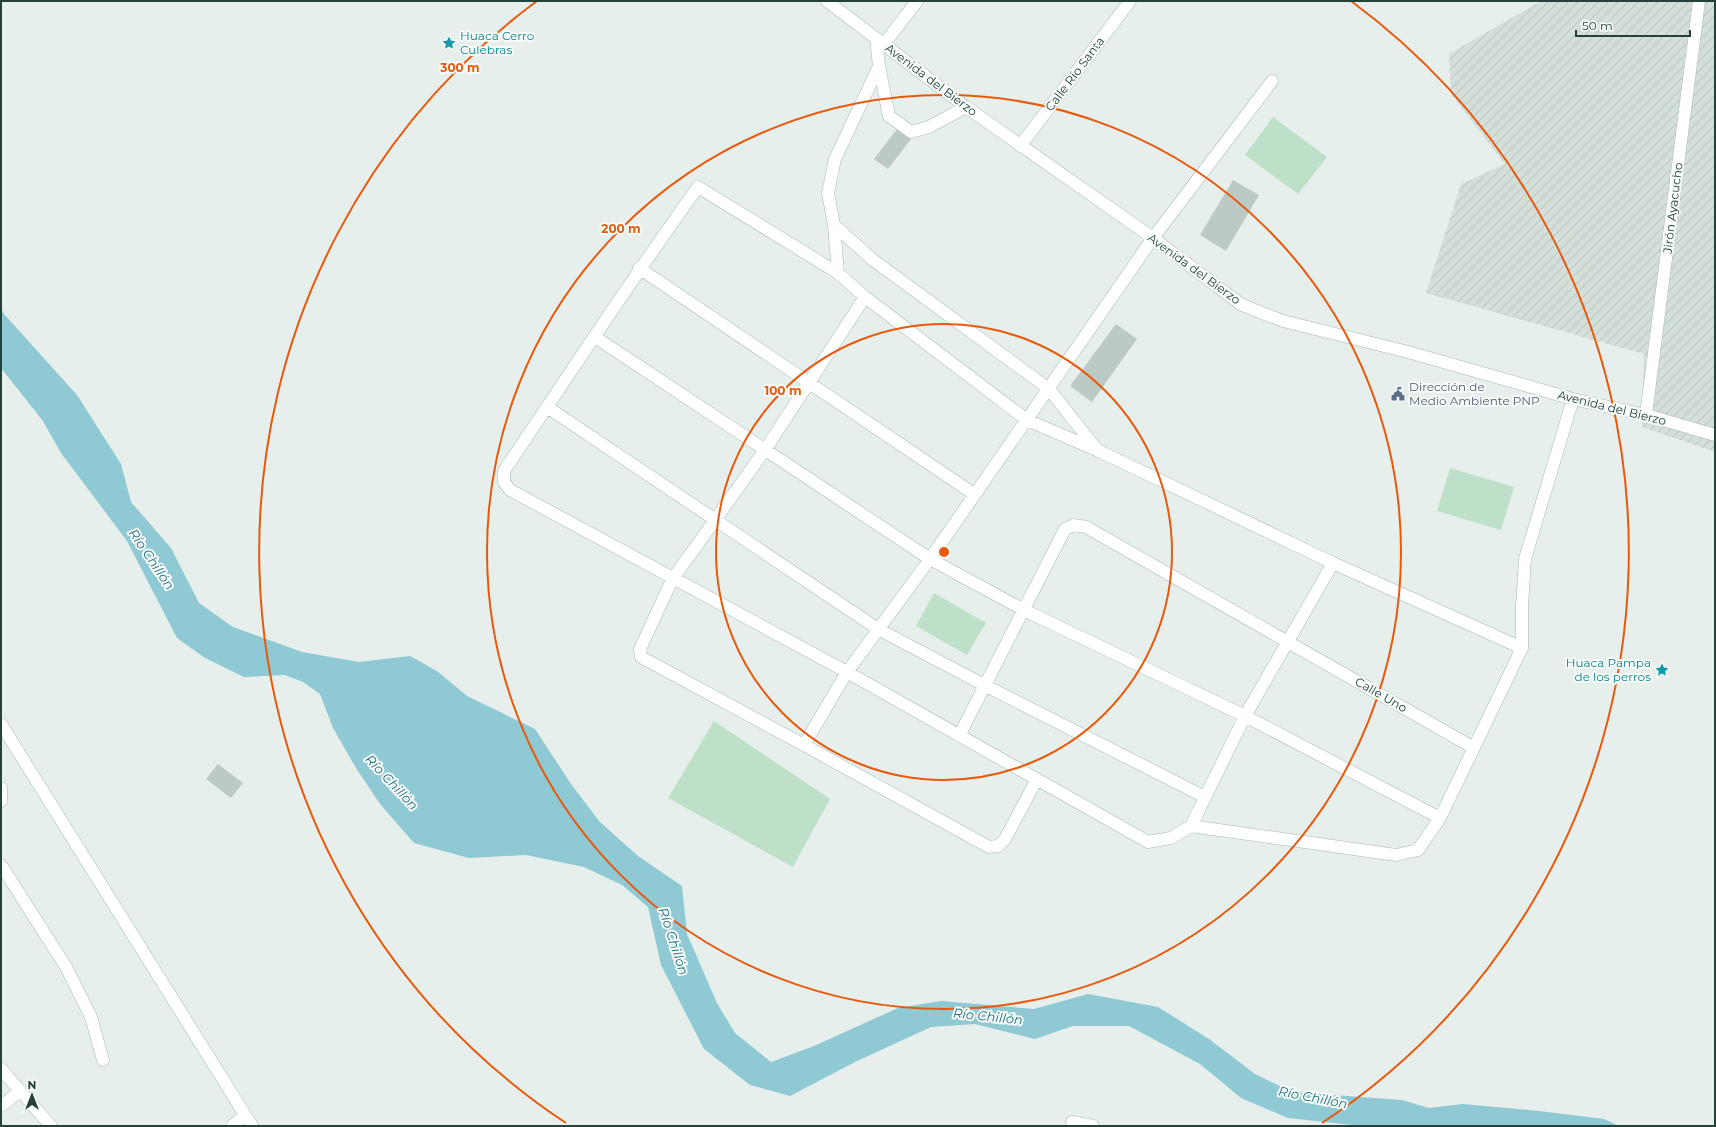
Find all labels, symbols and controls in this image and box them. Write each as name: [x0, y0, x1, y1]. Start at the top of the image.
scale bar: [1576, 12, 1690, 38]
text: 50 m: [1582, 18, 1613, 33]
place label: Huaca Cerro Culebras: [460, 28, 534, 57]
street label: Calle Río Santa: [1042, 34, 1107, 114]
place icon: Huaca Cerro Culebras: [441, 35, 457, 51]
street label: Avenida del Bierzo: [882, 40, 980, 119]
text: 300 m: [439, 60, 480, 75]
street label: Jirón Ayacucho: [1659, 162, 1686, 255]
text: 200 m: [601, 221, 641, 236]
street label: Avenida del Bierzo: [1145, 230, 1244, 307]
place label: Dirección de Medio Ambiente PNP: [1409, 379, 1540, 408]
text: 100 m: [765, 383, 801, 398]
public building icon: Dirección de Medio Ambiente PNP: [1390, 386, 1406, 402]
street label: Avenida del Bierzo: [1556, 387, 1668, 428]
water label: Río Chillón: [126, 525, 178, 593]
centre of rings: [937, 545, 951, 559]
place label: Huaca Pampa de los perros: [1566, 655, 1651, 684]
place icon: Huaca Pampa de los perros: [1654, 662, 1670, 678]
street label: Calle Uno: [1353, 674, 1410, 715]
water label: Río Chillón: [362, 751, 422, 813]
water label: Río Chillón: [656, 905, 692, 977]
water label: Río Chillón: [952, 1004, 1024, 1028]
north arrow: [12, 1075, 52, 1115]
text: N: [28, 1078, 36, 1092]
water label: Río Chillón: [1277, 1082, 1349, 1112]

